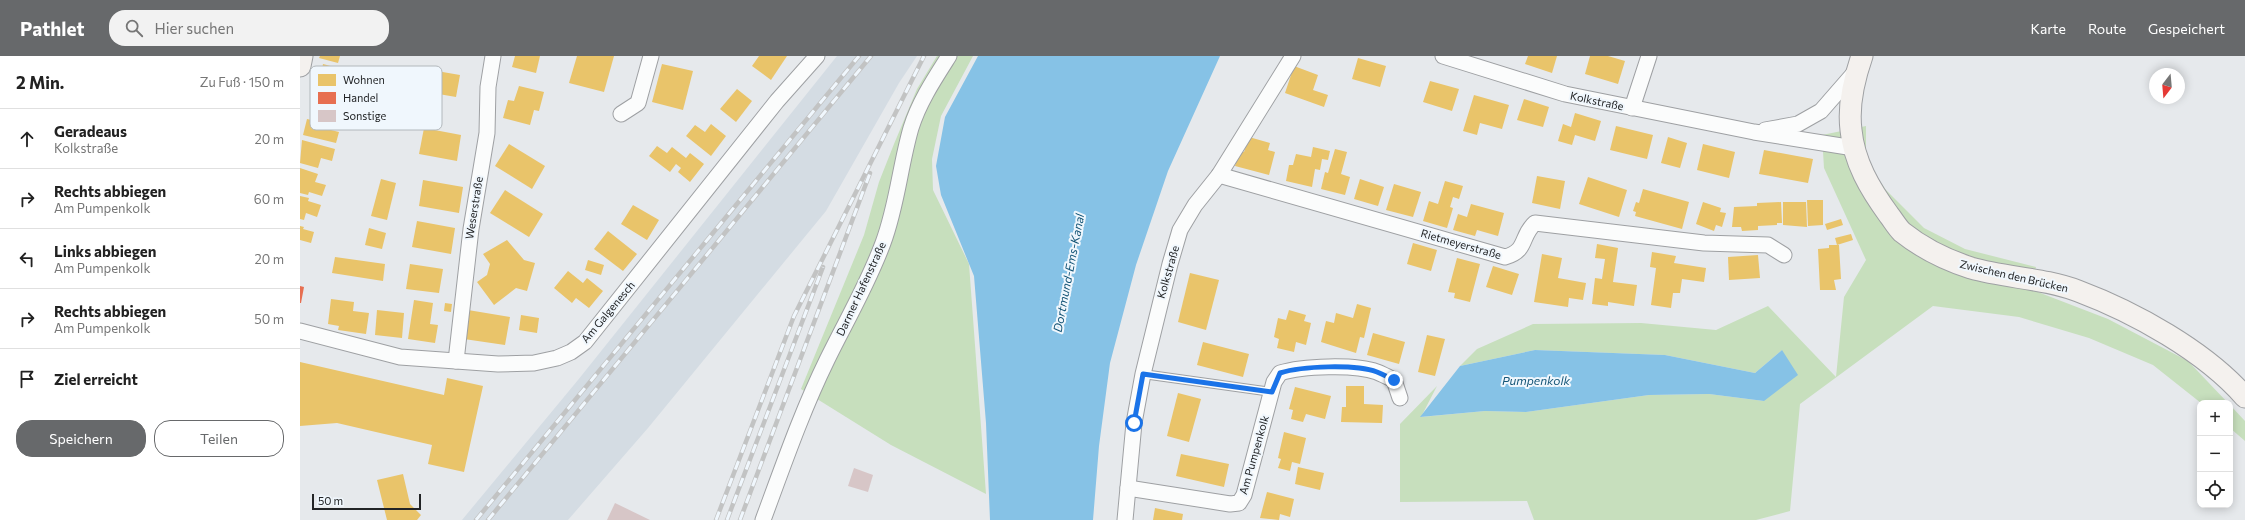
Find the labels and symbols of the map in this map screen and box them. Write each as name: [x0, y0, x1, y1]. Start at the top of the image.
legend: [310, 66, 442, 130]
north arrow: [2149, 68, 2185, 104]
text: Wohnen: [343, 73, 385, 86]
street label: Kolkstraße: [1569, 89, 1625, 113]
text: Handel: [343, 91, 378, 104]
text: Sonstige: [343, 109, 386, 122]
street label: Weserstraße: [462, 175, 485, 240]
water label: Dortmund-Ems-Kanal: [1050, 211, 1087, 333]
street label: Rietmeyerstraße: [1419, 226, 1503, 261]
street label: Darmer Hafenstraße: [833, 239, 888, 338]
street label: Kolkstraße: [1154, 244, 1181, 300]
street label: Zwischen den Brücken: [1959, 257, 2070, 294]
street label: Am Galgenesch: [578, 278, 637, 345]
route end: [1385, 371, 1403, 389]
water label: Pumpenkolk: [1502, 373, 1570, 387]
route start: [1125, 414, 1143, 432]
street label: Am Pumpenkolk: [1236, 414, 1271, 496]
scale bar: [312, 492, 421, 511]

